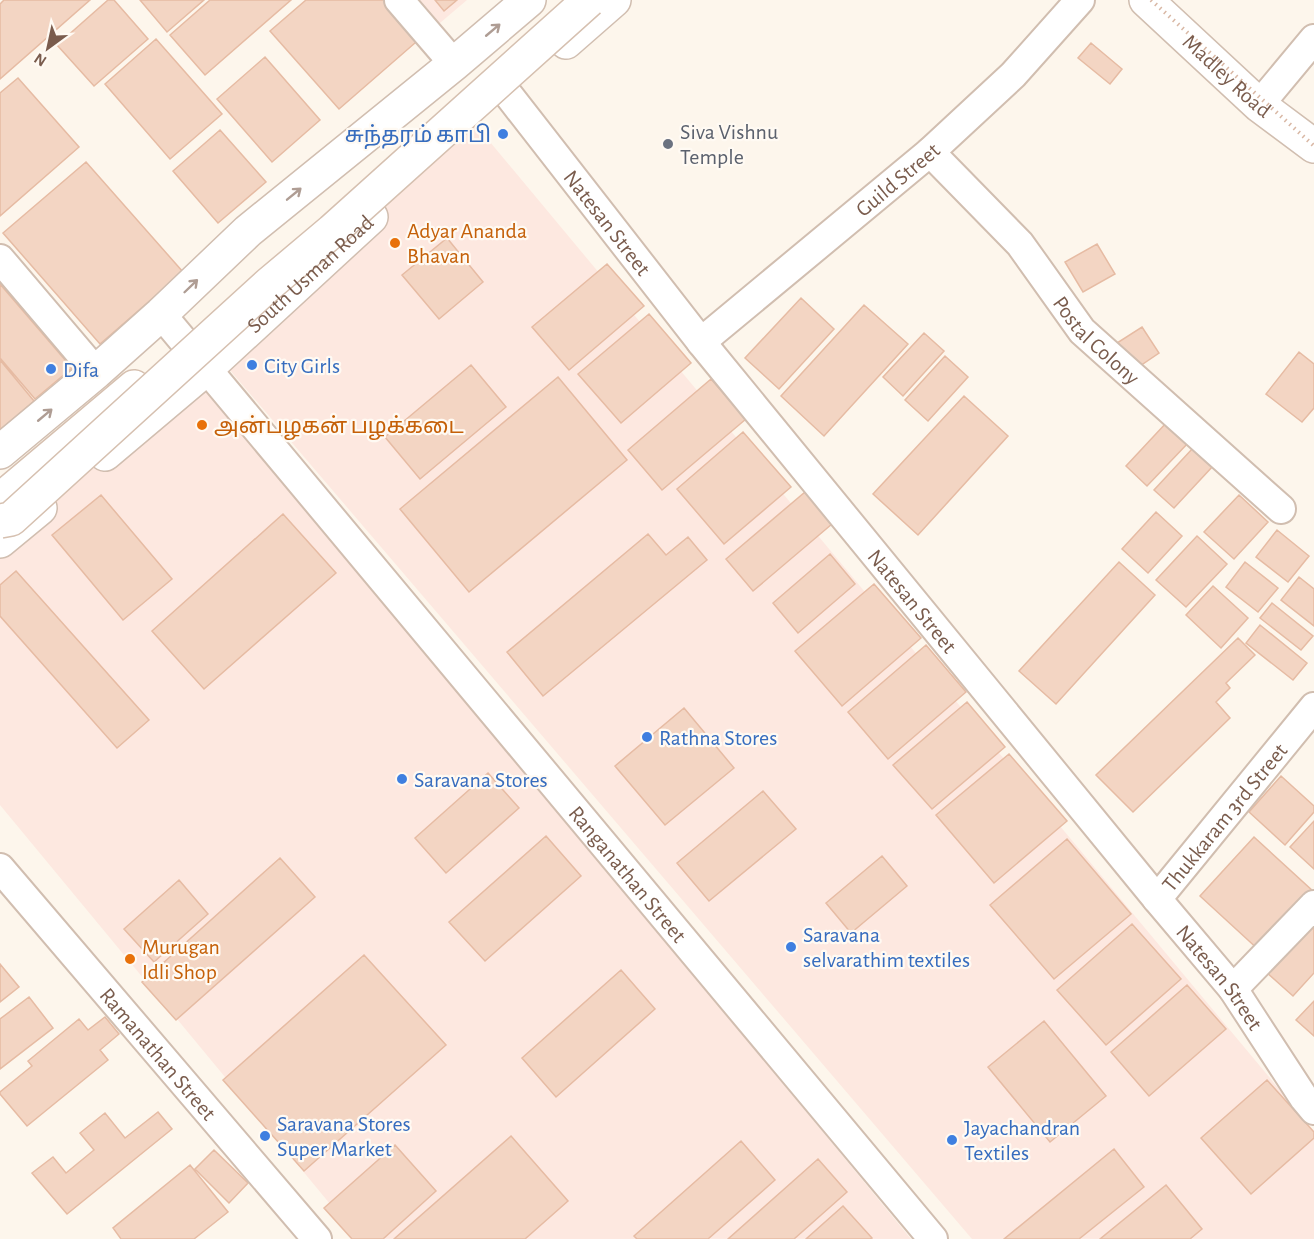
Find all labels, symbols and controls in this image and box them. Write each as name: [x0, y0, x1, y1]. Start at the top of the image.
north arrow: [18, 18, 78, 78]
one-way arrow: [485, 23, 500, 37]
street label: Madley Road: [1178, 30, 1275, 122]
text: N: [31, 50, 49, 69]
place label: Siva Vishnu Temple: [680, 121, 778, 168]
place label: சுந்தரம் காபி: [345, 123, 491, 149]
marker: சுந்தரம் காபி: [496, 127, 510, 141]
marker: Siva Vishnu Temple: [661, 137, 675, 151]
street label: Guild Street: [852, 139, 944, 221]
street label: Natesan Street: [559, 166, 655, 280]
one-way arrow: [286, 187, 302, 200]
street label: South Usman Road: [243, 211, 378, 337]
place label: Adyar Ananda Bhavan: [407, 220, 527, 267]
marker: Adyar Ananda Bhavan: [388, 236, 402, 250]
one-way arrow: [183, 279, 198, 293]
street label: Postal Colony: [1049, 292, 1144, 389]
place label: City Girls: [264, 355, 340, 377]
marker: City Girls: [245, 358, 259, 372]
place label: Difa: [63, 359, 99, 381]
marker: Difa: [44, 362, 58, 376]
one-way arrow: [37, 408, 53, 421]
place label: அன்பழகன் பழக்கடை: [214, 415, 464, 440]
marker: அன்பழகன் பழக்கடை: [195, 418, 209, 432]
street label: Natesan Street: [863, 545, 961, 657]
place label: Rathna Stores: [659, 727, 777, 749]
marker: Rathna Stores: [640, 730, 654, 744]
street label: Thukkaram 3rd Street: [1158, 739, 1292, 896]
place label: Saravana Stores: [414, 769, 548, 791]
marker: Saravana Stores: [395, 772, 409, 786]
street label: Ranganathan Street: [564, 802, 690, 947]
street label: Natesan Street: [1172, 921, 1266, 1034]
place label: Saravana selvarathim textiles: [803, 924, 970, 971]
place label: Murugan Idli Shop: [142, 936, 220, 983]
marker: Saravana selvarathim textiles: [784, 940, 798, 954]
marker: Murugan Idli Shop: [123, 952, 137, 966]
street label: Ramanathan Street: [95, 984, 220, 1124]
place label: Saravana Stores Super Market: [277, 1113, 411, 1160]
place label: Jayachandran Textiles: [964, 1117, 1080, 1164]
marker: Saravana Stores Super Market: [258, 1129, 272, 1143]
marker: Jayachandran Textiles: [945, 1133, 959, 1147]

